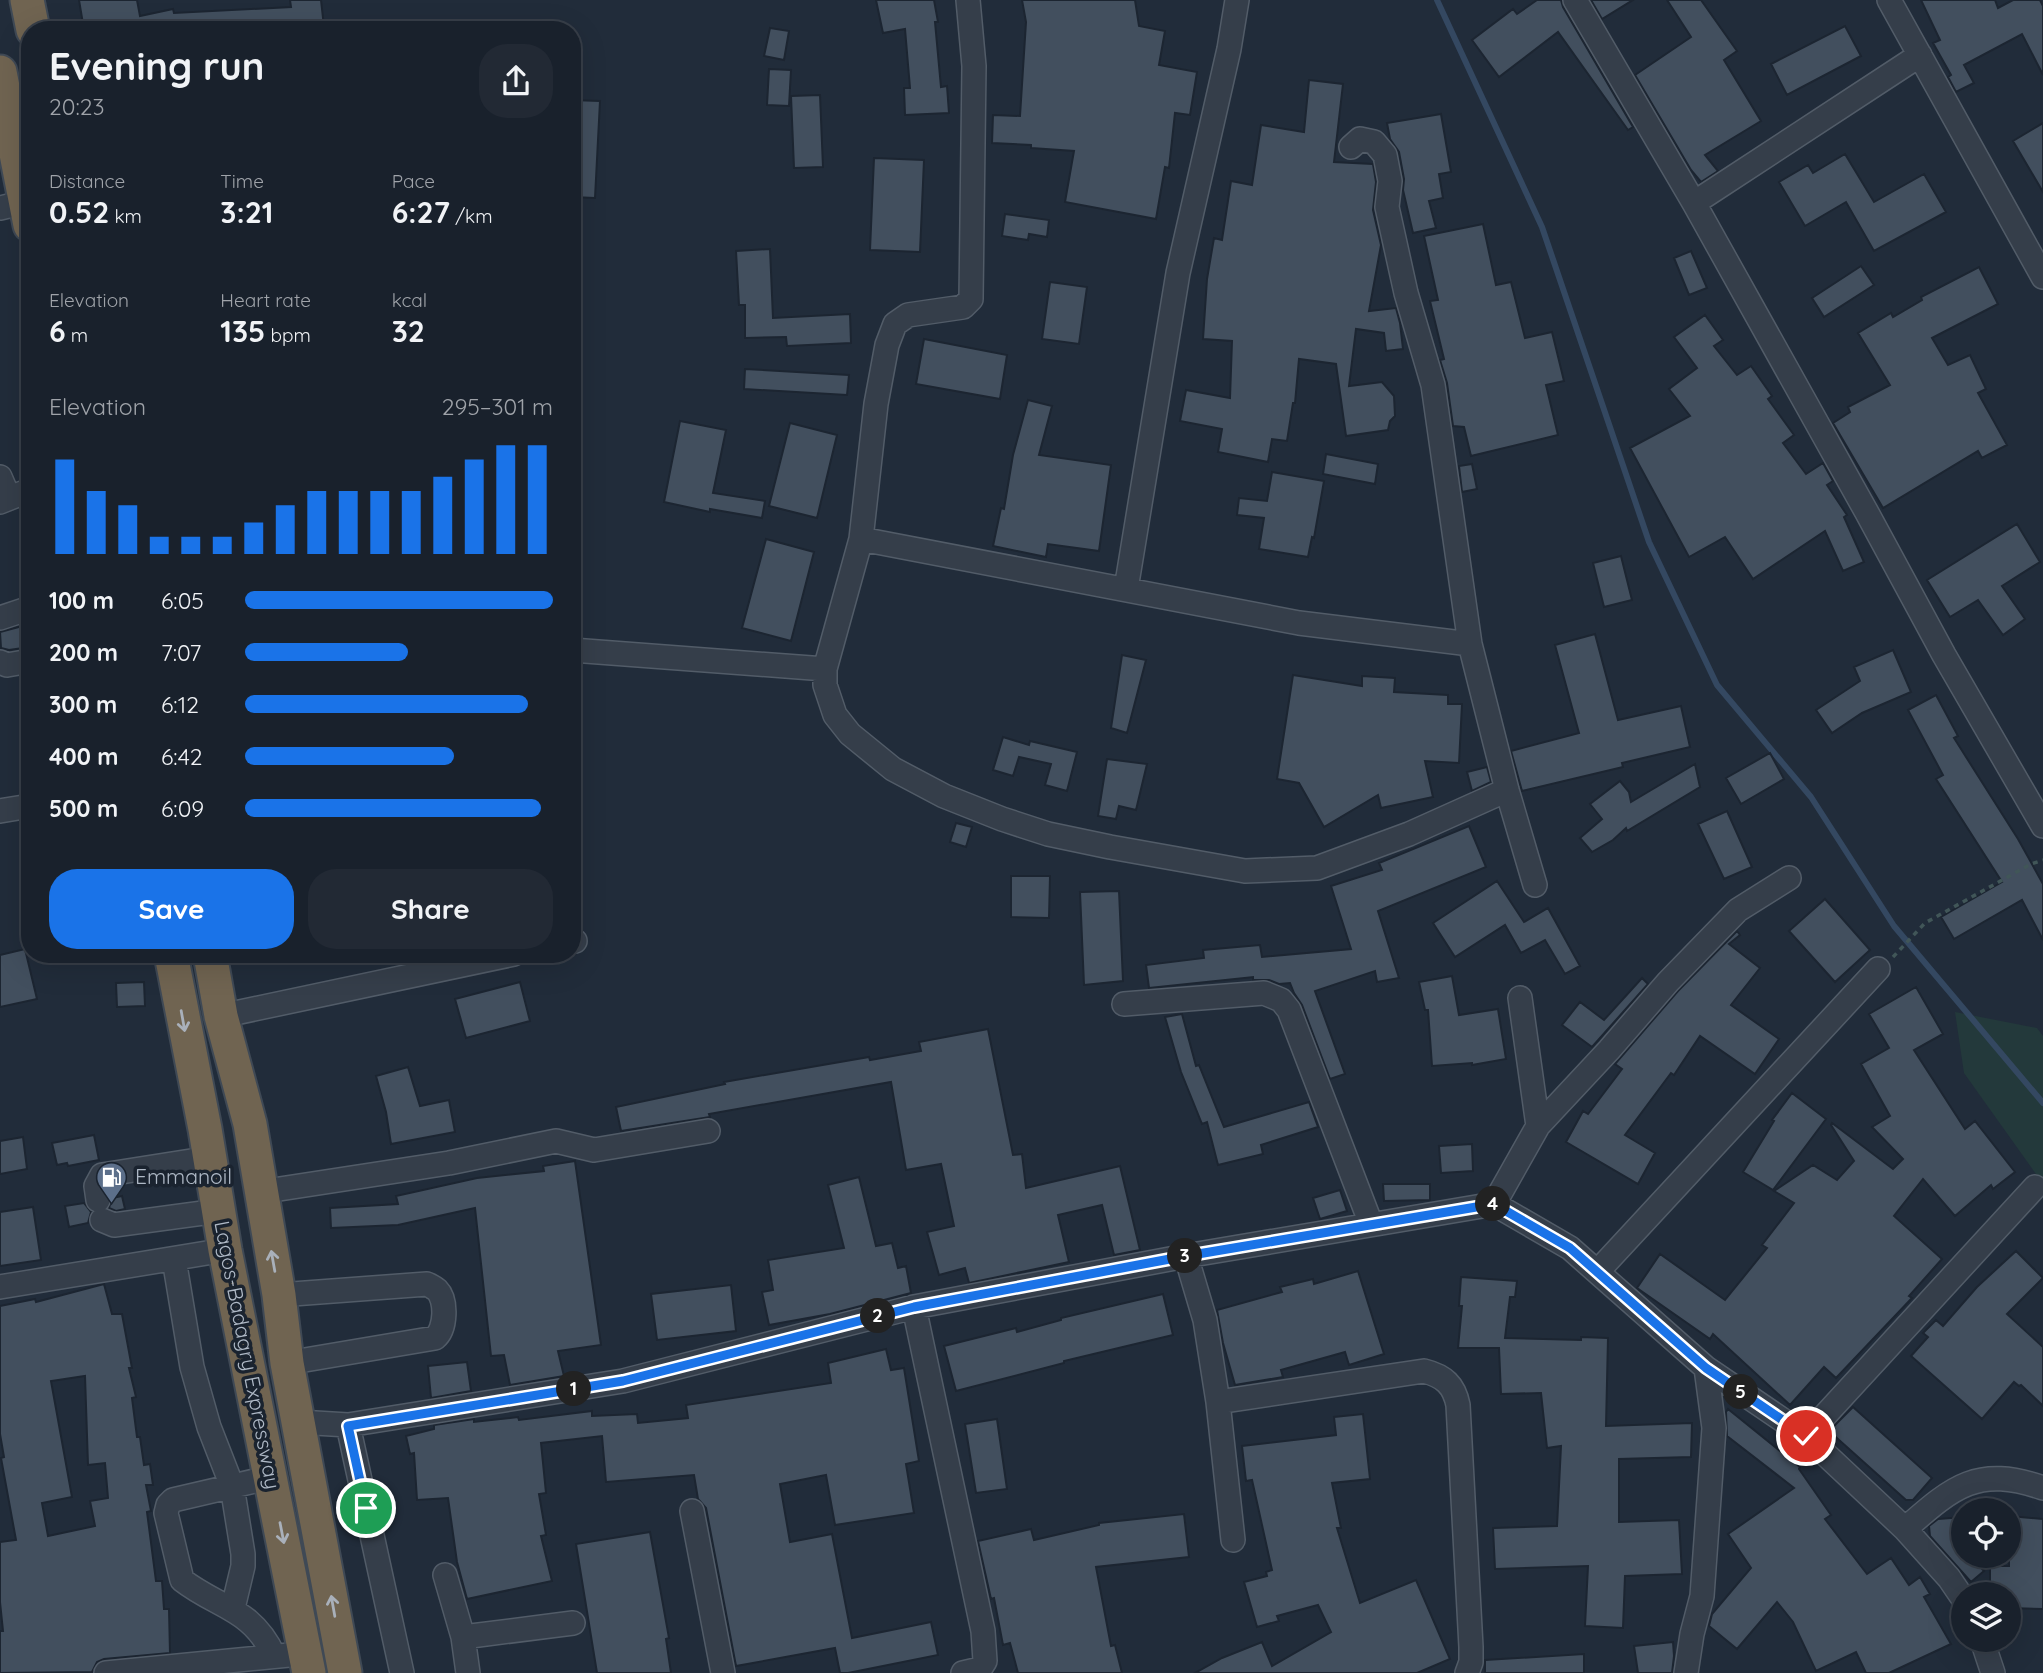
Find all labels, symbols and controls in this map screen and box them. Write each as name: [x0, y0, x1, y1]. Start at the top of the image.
text: Evening run: [49, 42, 264, 90]
button: share: [479, 44, 553, 118]
text: 20:23: [49, 92, 105, 121]
text: Distance: [49, 169, 125, 193]
text: Time: [220, 169, 264, 193]
text: Pace: [392, 169, 435, 193]
text: 0.52: [49, 193, 109, 231]
text: 3:21: [220, 193, 273, 231]
text: 6:27: [392, 193, 450, 231]
text: km: [109, 204, 142, 228]
text: /km: [450, 204, 493, 228]
text: Elevation: [49, 288, 129, 312]
text: Heart rate: [220, 288, 311, 312]
text: kcal: [392, 288, 427, 312]
text: 6: [49, 312, 66, 350]
text: 135: [220, 312, 265, 350]
text: 32: [392, 312, 425, 350]
text: m: [66, 323, 88, 347]
text: bpm: [265, 323, 311, 347]
text: Elevation: [49, 392, 146, 421]
text: 295–301 m: [442, 392, 553, 421]
text: 100 m: [49, 586, 114, 615]
text: 6:05: [161, 586, 204, 615]
text: 200 m: [49, 638, 118, 667]
text: 7:07: [161, 638, 201, 667]
text: 300 m: [49, 690, 117, 719]
text: 6:12: [161, 690, 199, 719]
text: 400 m: [49, 742, 118, 771]
text: 6:42: [161, 742, 203, 771]
text: 500 m: [49, 794, 118, 823]
text: 6:09: [161, 794, 204, 823]
button: Save: [49, 869, 294, 949]
button: Share: [308, 869, 553, 949]
one-way arrow: [176, 1009, 190, 1032]
fuel station icon: Emmanoil: [95, 1160, 129, 1204]
place label: Emmanoil: [135, 1163, 232, 1189]
pin: 4: [1476, 1186, 1510, 1222]
text: 4: [1487, 1191, 1498, 1215]
street label: Lagos-Badagry Expressway: [209, 1219, 287, 1491]
pin: 3: [1168, 1238, 1202, 1274]
text: 3: [1179, 1243, 1190, 1267]
one-way arrow: [265, 1250, 279, 1273]
pin: 2: [860, 1298, 896, 1334]
text: 2: [872, 1303, 883, 1327]
pin: 1: [556, 1372, 592, 1406]
pin: 5: [1724, 1374, 1758, 1410]
text: 1: [570, 1376, 577, 1400]
text: 5: [1735, 1379, 1746, 1403]
pin: [1776, 1406, 1836, 1466]
icon: check: [1787, 1417, 1825, 1455]
pin: [336, 1478, 396, 1538]
icon: arrive: [347, 1489, 385, 1527]
map controls: [1951, 1498, 2021, 1652]
button: locate: [1951, 1498, 2021, 1568]
one-way arrow: [276, 1521, 290, 1544]
button: layers: [1951, 1582, 2021, 1652]
one-way arrow: [325, 1595, 339, 1618]

